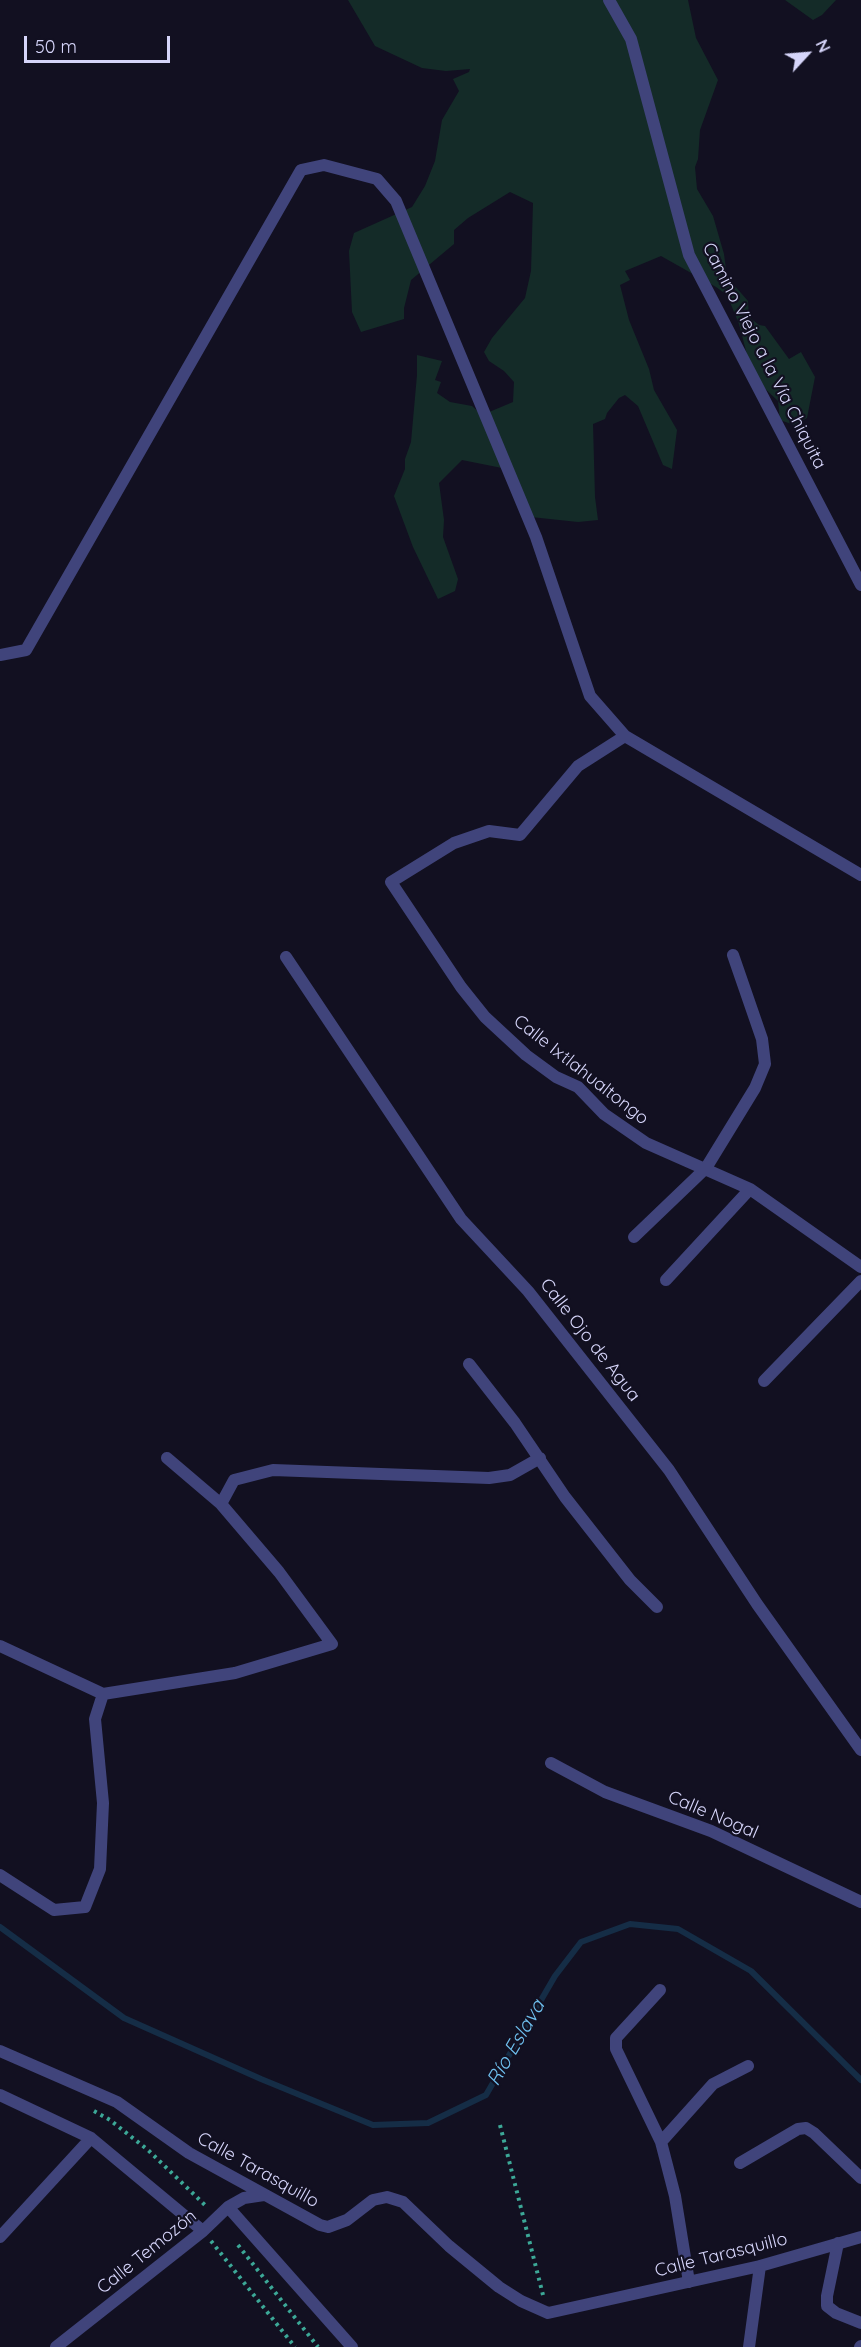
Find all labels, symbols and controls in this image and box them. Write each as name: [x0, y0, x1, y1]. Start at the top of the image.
scale bar: [27, 24, 172, 62]
north arrow: [777, 24, 837, 84]
text: 50 m: [35, 35, 77, 58]
text: N: [812, 36, 835, 56]
street label: Camino Viejo a la Vía Chiquita: [697, 239, 831, 473]
street label: Calle Ixtlahualtongo: [509, 1011, 653, 1129]
street label: Calle Ojo de Agua: [535, 1274, 645, 1406]
street label: Calle Nogal: [665, 1786, 761, 1844]
water label: Río Eslava: [482, 1996, 550, 2090]
street label: Calle Tarasquillo: [193, 2128, 323, 2212]
street label: Calle Temozón: [93, 2205, 201, 2299]
street label: Calle Tarasquillo: [652, 2228, 790, 2282]

